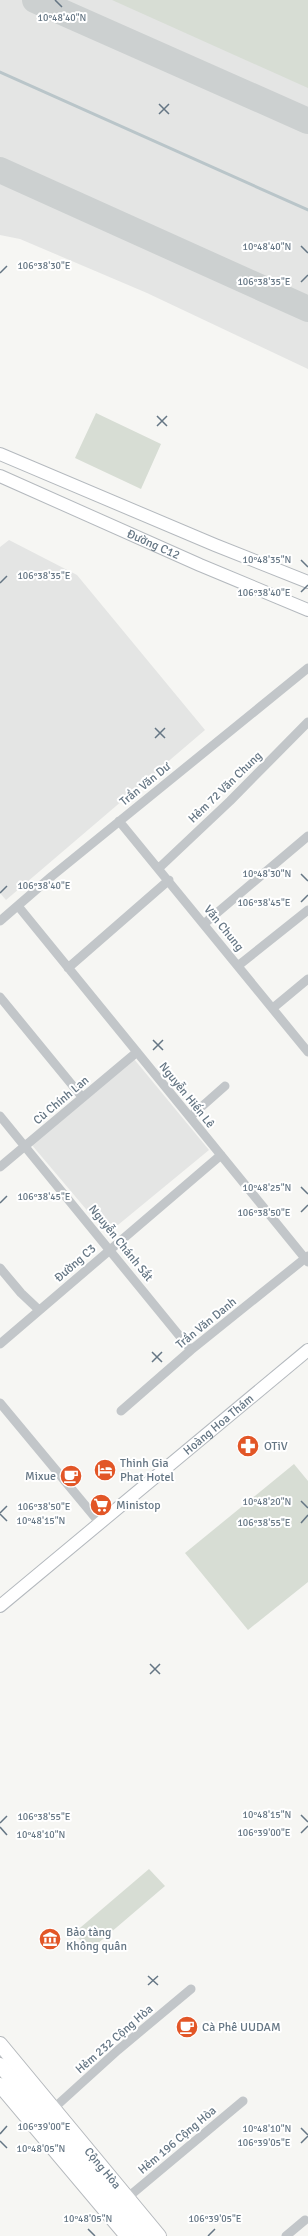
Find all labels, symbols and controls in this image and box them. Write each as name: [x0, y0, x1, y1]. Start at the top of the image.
text: 10°48'40"N: [38, 12, 86, 24]
text: 10°48'40"N: [243, 241, 291, 253]
text: 106°38'30"E: [17, 260, 71, 272]
text: 106°38'35"E: [237, 276, 291, 288]
street label: Đường C12: [124, 526, 182, 563]
text: 10°48'35"N: [243, 554, 291, 566]
text: 106°38'35"E: [17, 570, 71, 582]
text: 106°38'40"E: [237, 587, 291, 599]
street label: Hẻm 72 Văn Chung: [185, 748, 265, 826]
street label: Trần Văn Dư: [117, 759, 174, 809]
text: 10°48'30"N: [243, 868, 291, 880]
text: 106°38'40"E: [17, 880, 71, 892]
text: 106°38'45"E: [237, 897, 291, 909]
street label: Văn Chung: [201, 902, 247, 954]
street label: Nguyễn Hiến Lê: [156, 1059, 218, 1131]
street label: Cù Chính Lan: [30, 1073, 92, 1128]
text: 10°48'25"N: [243, 1182, 291, 1194]
text: 106°38'45"E: [17, 1191, 71, 1203]
street label: Nguyễn Chánh Sắt: [85, 1202, 156, 1285]
text: 106°38'50"E: [237, 1207, 291, 1219]
street label: Đường C3: [52, 1241, 99, 1285]
street label: Trần Văn Danh: [173, 1294, 240, 1352]
street label: Hoàng Hoa Thám: [180, 1391, 257, 1458]
pharmacy icon: OTiV: [235, 1433, 261, 1459]
place label: OTiV: [264, 1439, 288, 1454]
place label: Thinh Gia Phat Hotel: [120, 1456, 174, 1485]
hotel icon: Thinh Gia Phat Hotel: [92, 1457, 118, 1483]
cafe icon: Mixue: [58, 1463, 84, 1489]
place label: Mixue: [25, 1469, 56, 1484]
supermarket icon: Ministop: [88, 1492, 114, 1518]
text: 10°48'20"N: [243, 1496, 291, 1508]
place label: Ministop: [116, 1498, 161, 1513]
text: 106°38'50"E: [17, 1501, 71, 1513]
text: 10°48'15"N: [17, 1515, 65, 1527]
text: 106°38'55"E: [237, 1517, 291, 1529]
text: 10°48'15"N: [243, 1809, 291, 1821]
text: 106°38'55"E: [17, 1811, 71, 1823]
text: 106°39'00"E: [237, 1827, 291, 1839]
text: 10°48'10"N: [17, 1829, 65, 1841]
place label: Bảo tàng Không quân: [66, 1925, 127, 1954]
museum icon: Bảo tàng Không quân: [37, 1926, 63, 1952]
street label: Hẻm 232 Cộng Hòa: [73, 2002, 156, 2077]
cafe icon: Cà Phê UUDAM: [174, 2014, 200, 2040]
place label: Cà Phê UUDAM: [202, 2020, 281, 2035]
street label: Hẻm 196 Cộng Hòa: [135, 2103, 220, 2178]
text: 106°39'00"E: [17, 2121, 71, 2133]
text: 10°48'10"N: [243, 2123, 291, 2135]
text: 106°39'05"E: [237, 2137, 291, 2149]
text: 10°48'05"N: [17, 2143, 65, 2155]
street label: Cộng Hòa: [81, 2145, 124, 2192]
text: 10°48'05"N: [64, 2213, 112, 2225]
text: 106°39'05"E: [188, 2213, 242, 2225]

